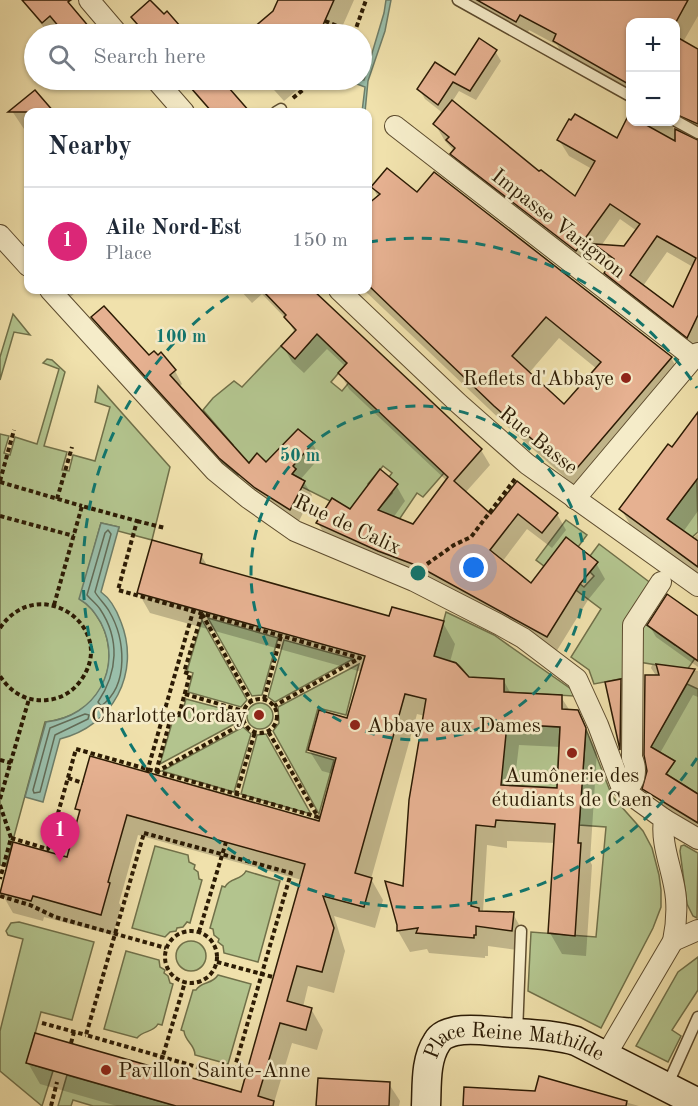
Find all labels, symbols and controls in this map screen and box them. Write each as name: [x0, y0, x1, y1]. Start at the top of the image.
map controls: [626, 18, 680, 126]
button: +: [626, 18, 680, 72]
search box: [24, 24, 372, 90]
icon: search: [45, 41, 78, 74]
text: Search here: [93, 46, 206, 68]
button: −: [626, 72, 680, 126]
text: Nearby: [48, 134, 132, 160]
street label: Impasse Varignon: [487, 166, 629, 283]
text: Aile Nord-Est: [105, 217, 242, 239]
text: 1: [62, 231, 73, 251]
text: 150 m: [292, 231, 348, 251]
text: Place: [105, 244, 152, 264]
text: 100 m: [156, 328, 206, 346]
place label: Reflets d'Abbaye: [463, 369, 614, 390]
marker: Reflets d'Abbaye: [619, 371, 633, 385]
street label: Rue Basse: [495, 403, 581, 479]
text: 50 m: [280, 447, 320, 465]
street label: Rue de Calix: [291, 492, 404, 559]
your location: [459, 553, 488, 582]
centre of rings: [408, 563, 428, 583]
place label: Charlotte Corday: [91, 706, 247, 727]
marker: Charlotte Corday: [252, 708, 266, 722]
place label: Abbaye aux Dames: [367, 716, 541, 737]
marker: Abbaye aux Dames: [348, 718, 362, 732]
marker: Aumônerie des étudiants de Caen: [565, 746, 579, 760]
place label: Aumônerie des étudiants de Caen: [492, 766, 652, 811]
pin: 1: [40, 812, 80, 862]
street label: Place Reine Mathilde: [421, 1021, 607, 1065]
place label: Pavillon Sainte-Anne: [118, 1061, 310, 1082]
marker: Pavillon Sainte-Anne: [99, 1063, 113, 1077]

